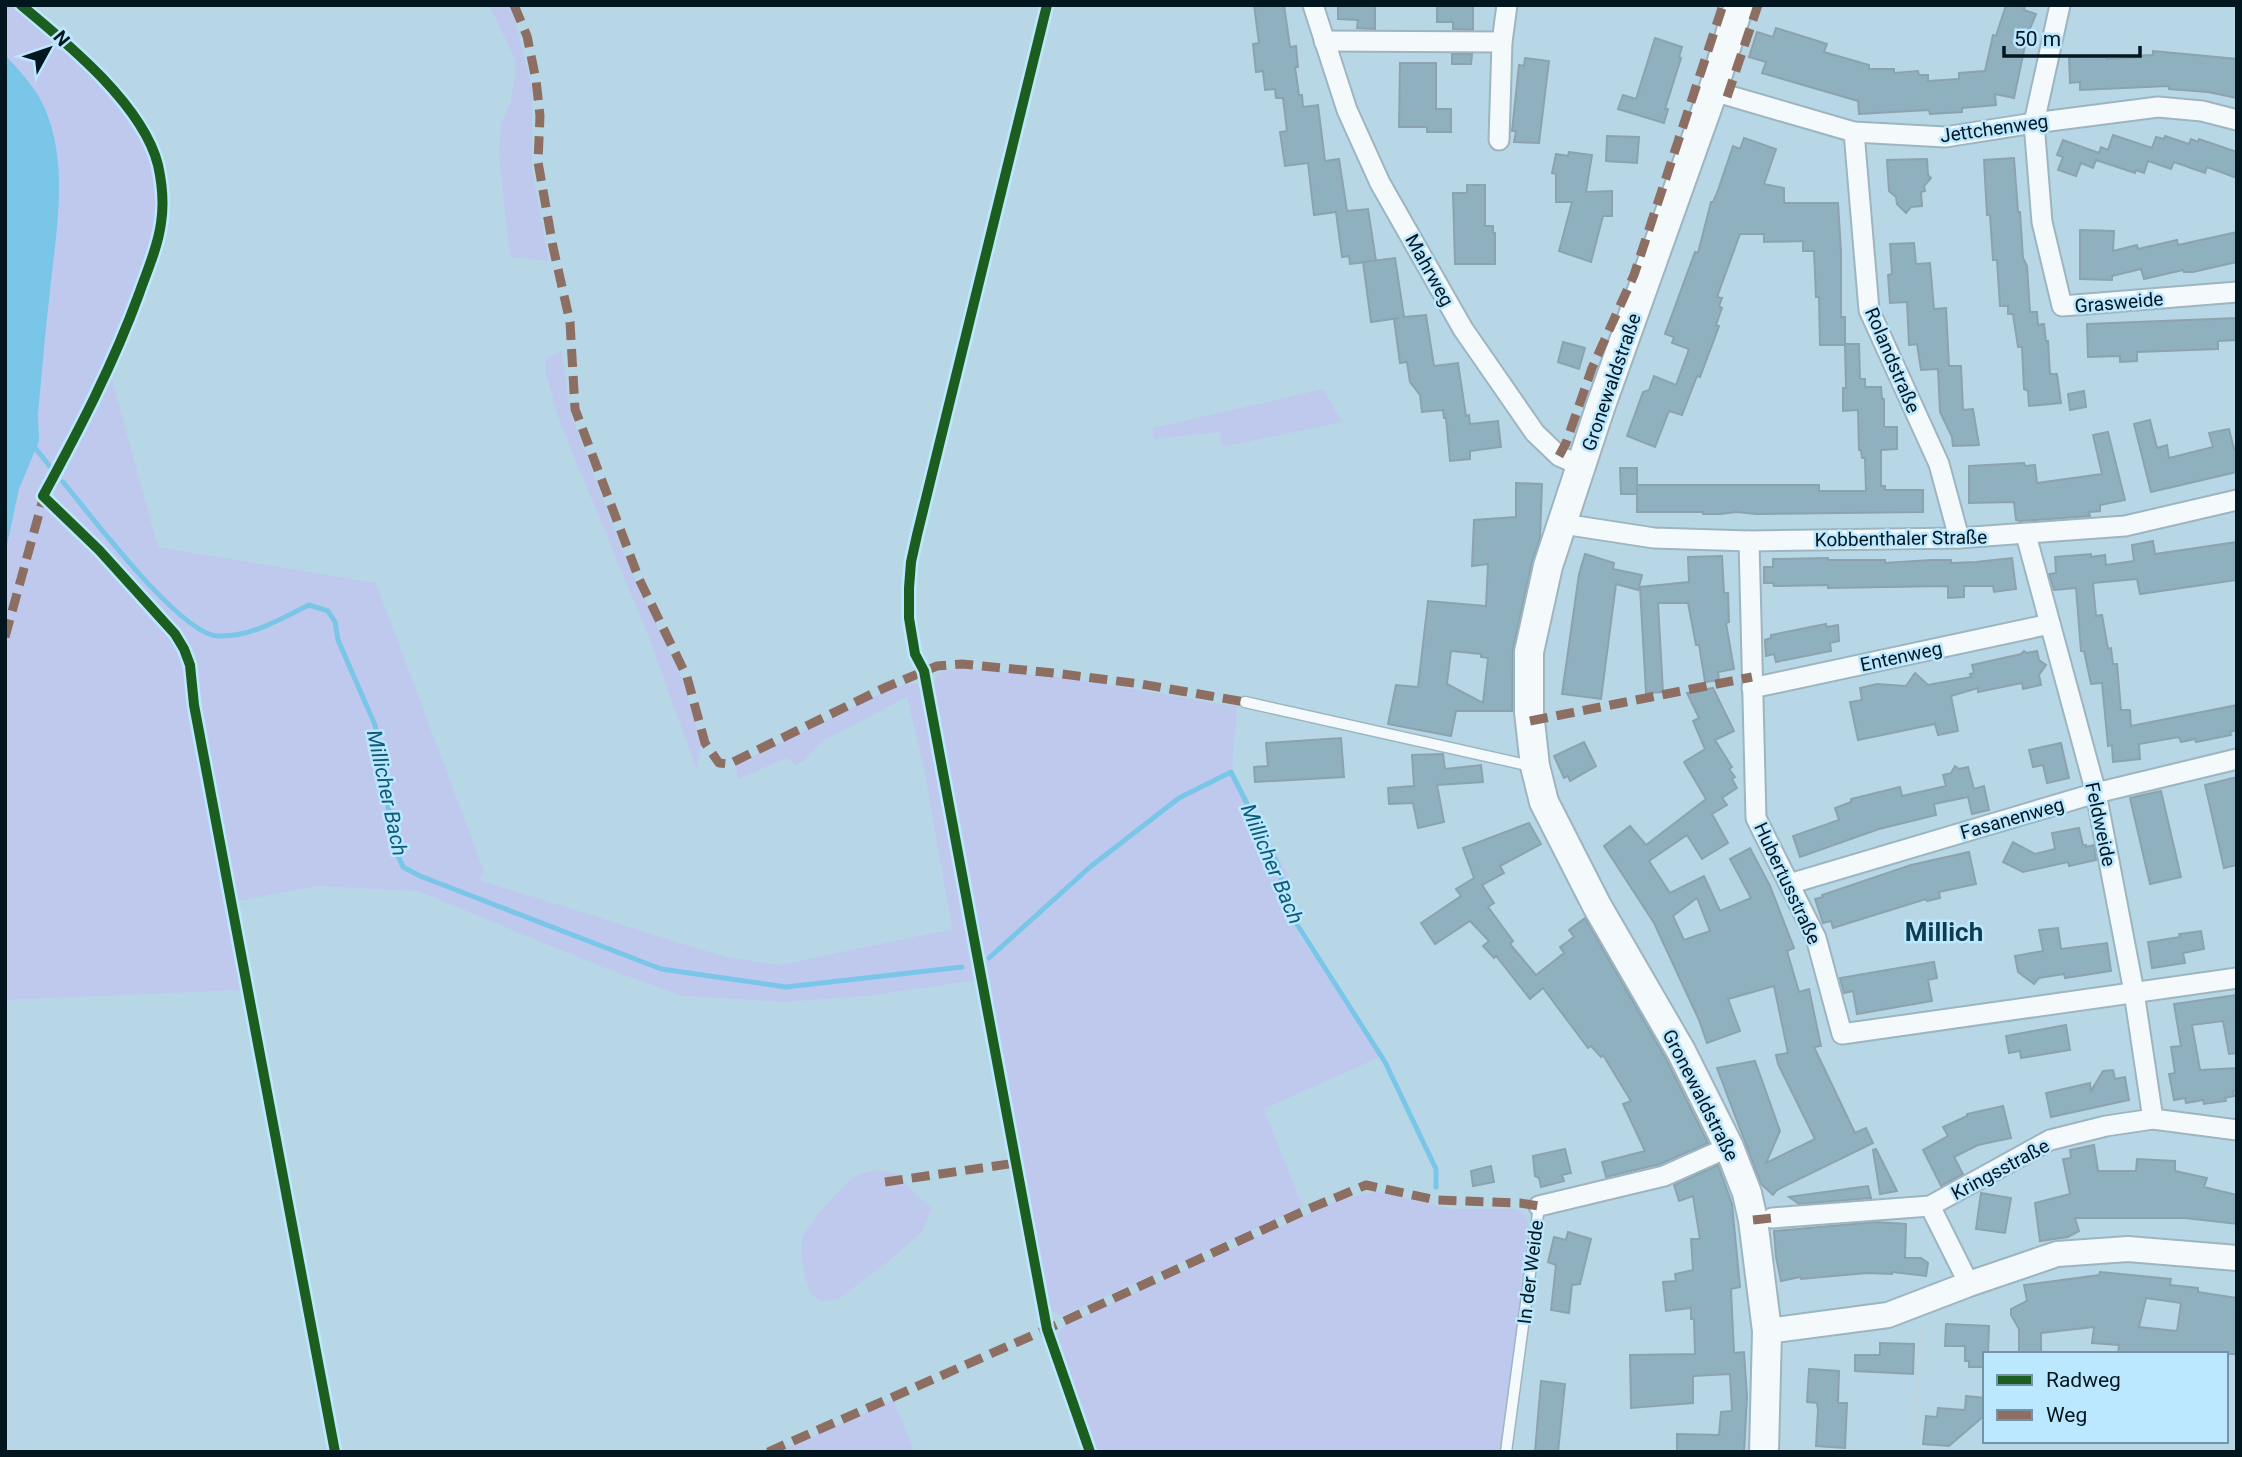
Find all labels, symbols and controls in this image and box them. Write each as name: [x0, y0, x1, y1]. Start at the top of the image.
north arrow: [14, 14, 84, 84]
scale bar: [2004, 14, 2140, 58]
text: N: [49, 26, 75, 51]
text: 50 m: [2014, 27, 2061, 51]
street label: Jettchenweg: [1938, 110, 2050, 147]
street label: Mahrweg: [1400, 230, 1459, 310]
street label: Grasweide: [2074, 287, 2164, 318]
street label: Rolandstraße: [1860, 304, 1925, 416]
street label: Gronewaldstraße: [1577, 310, 1646, 454]
street label: Kobbenthaler Straße: [1815, 525, 1987, 552]
street label: Entenweg: [1858, 637, 1944, 676]
water label: Millicher Bach: [362, 728, 412, 858]
street label: Feldweide: [2080, 780, 2121, 868]
street label: Fasanenweg: [1958, 793, 2067, 844]
water label: Millicher Bach: [1236, 800, 1308, 928]
street label: Hubertusstraße: [1749, 819, 1826, 948]
district label: Millich: [1905, 917, 1983, 947]
street label: Gronewaldstraße: [1658, 1026, 1744, 1165]
street label: Kringsstraße: [1947, 1134, 2053, 1205]
street label: In der Weide: [1513, 1219, 1548, 1325]
legend: [1983, 1352, 2228, 1443]
text: Radweg: [2046, 1368, 2121, 1392]
text: Weg: [2046, 1403, 2087, 1427]

